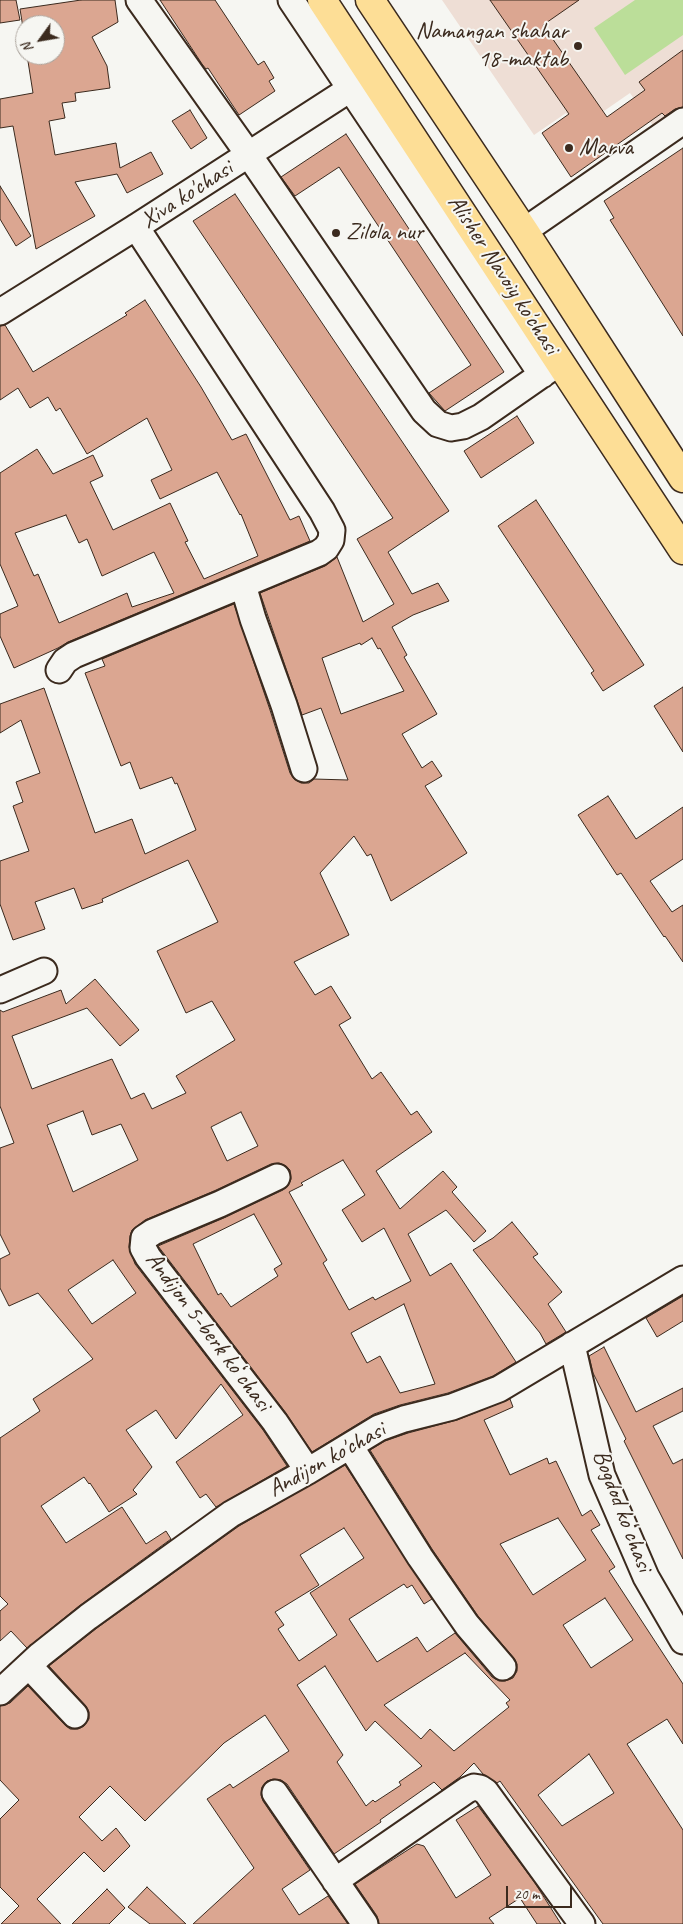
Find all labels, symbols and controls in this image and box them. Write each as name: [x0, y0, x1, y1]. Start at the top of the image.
north arrow: [15, 15, 65, 65]
place label: Namangan shahar 18-maktab: [416, 18, 568, 74]
text: N: [18, 40, 37, 56]
marker: Namangan shahar 18-maktab: [572, 40, 584, 52]
place label: Marva: [579, 134, 633, 162]
marker: Marva: [563, 142, 575, 154]
street label: Xiva ko'chasi: [136, 155, 238, 235]
street label: Alisher Navoiy ko'chasi: [441, 190, 565, 360]
place label: Zilola nur: [346, 219, 423, 247]
marker: Zilola nur: [330, 227, 342, 239]
street label: Аndijon 5-berk koʻchasi: [139, 1247, 277, 1417]
street label: Andijon ko'chasi: [263, 1416, 391, 1504]
street label: Bogdod koʻchasi: [586, 1446, 658, 1576]
scale bar: [508, 1876, 574, 1908]
text: 20 m: [514, 1885, 540, 1904]

